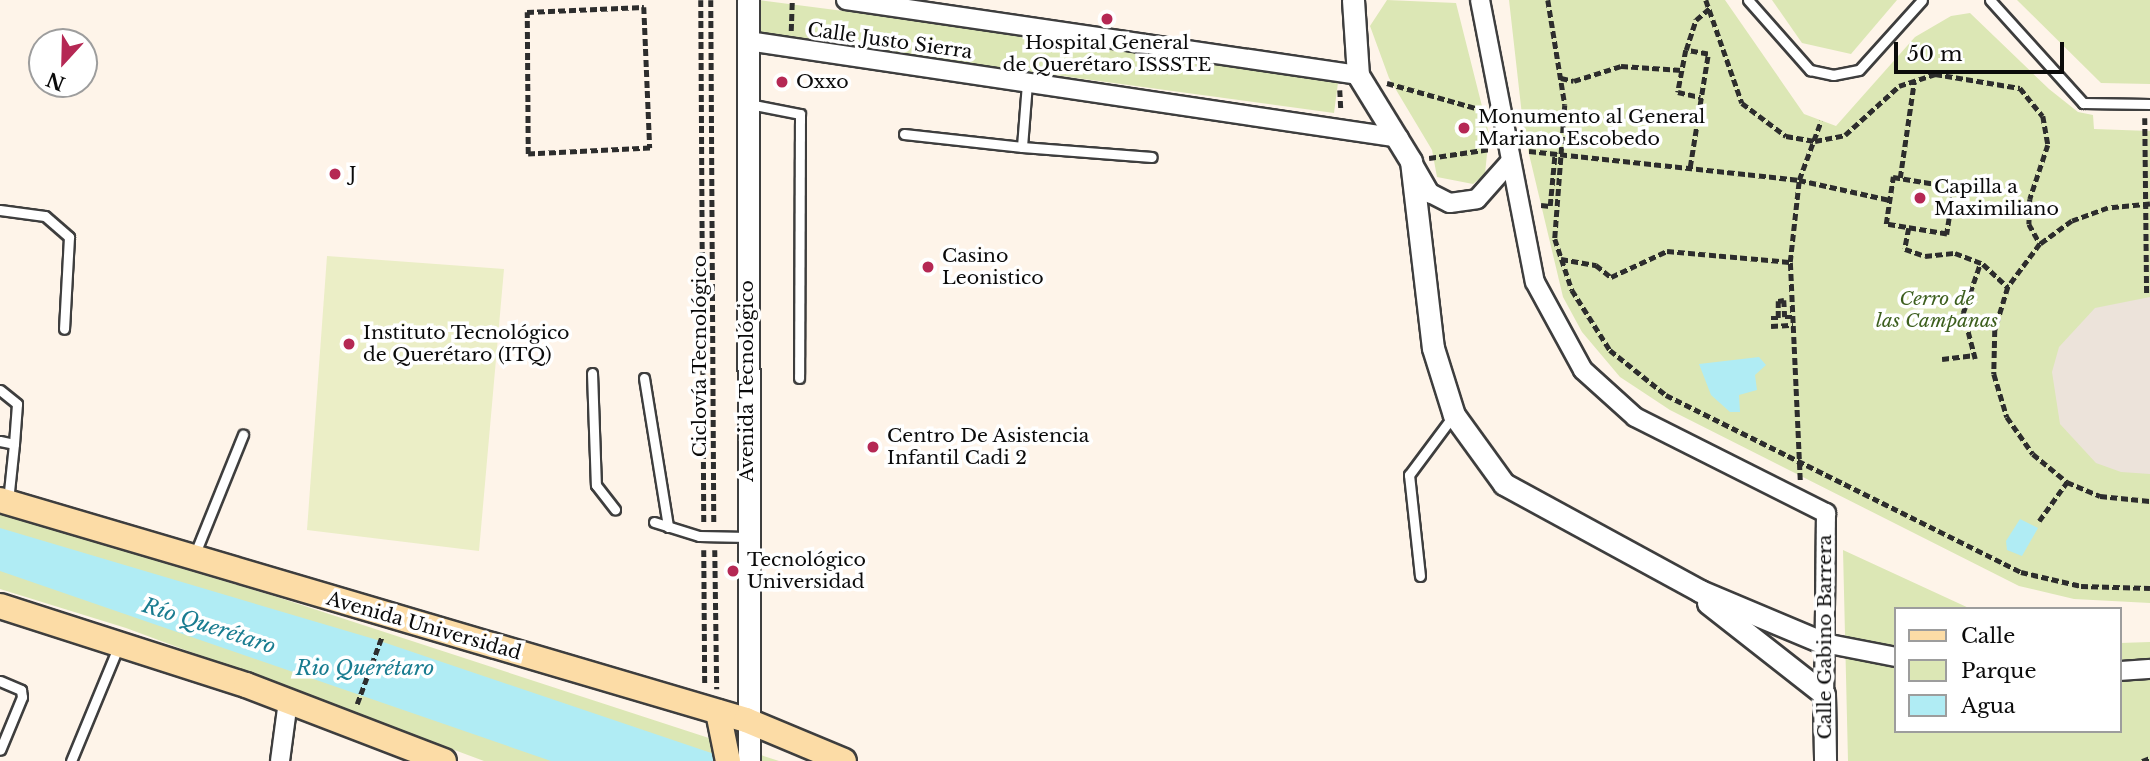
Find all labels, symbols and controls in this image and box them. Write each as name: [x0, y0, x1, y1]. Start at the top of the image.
marker: Hospital General de Querétaro ISSSTE: [1097, 9, 1117, 29]
street label: Calle Justo Sierra: [806, 18, 974, 64]
north arrow: [28, 28, 98, 98]
scale bar: [1898, 28, 2068, 72]
place label: Hospital General de Querétaro ISSSTE: [1003, 32, 1211, 76]
text: 50 m: [1907, 41, 1962, 67]
text: N: [43, 67, 68, 95]
place label: Oxxo: [796, 71, 849, 93]
marker: Oxxo: [774, 74, 790, 90]
place label: Monumento al General Mariano Escobedo: [1478, 106, 1705, 150]
marker: Monumento al General Mariano Escobedo: [1456, 120, 1472, 136]
place label: J: [349, 163, 356, 185]
marker: J: [327, 166, 343, 182]
place label: Capilla a Maximiliano: [1934, 176, 2059, 220]
marker: Capilla a Maximiliano: [1912, 190, 1928, 206]
place label: Casino Leonistico: [942, 245, 1044, 289]
street label: Ciclovía Tecnológico: [689, 254, 711, 458]
marker: Casino Leonistico: [920, 259, 936, 275]
street label: Avenida Tecnológico: [736, 280, 758, 482]
park label: Cerro de las Campanas: [1876, 288, 1998, 332]
place label: Instituto Tecnológico de Querétaro (ITQ): [363, 322, 570, 366]
marker: Instituto Tecnológico de Querétaro (ITQ): [341, 336, 357, 352]
place label: Centro De Asistencia Infantil Cadi 2: [887, 425, 1090, 469]
marker: Centro De Asistencia Infantil Cadi 2: [865, 439, 881, 455]
street label: Calle Gabino Barrera: [1814, 535, 1836, 739]
place label: Tecnológico Universidad: [747, 549, 866, 593]
marker: Tecnológico Universidad: [725, 563, 741, 579]
street label: Avenida Universidad: [324, 587, 524, 665]
water label: Río Querétaro: [139, 593, 279, 659]
legend: [1895, 607, 2122, 733]
text: Calle: [1961, 623, 2015, 649]
water label: Rio Querétaro: [296, 655, 434, 681]
text: Parque: [1961, 658, 2036, 684]
text: Agua: [1961, 693, 2016, 719]

